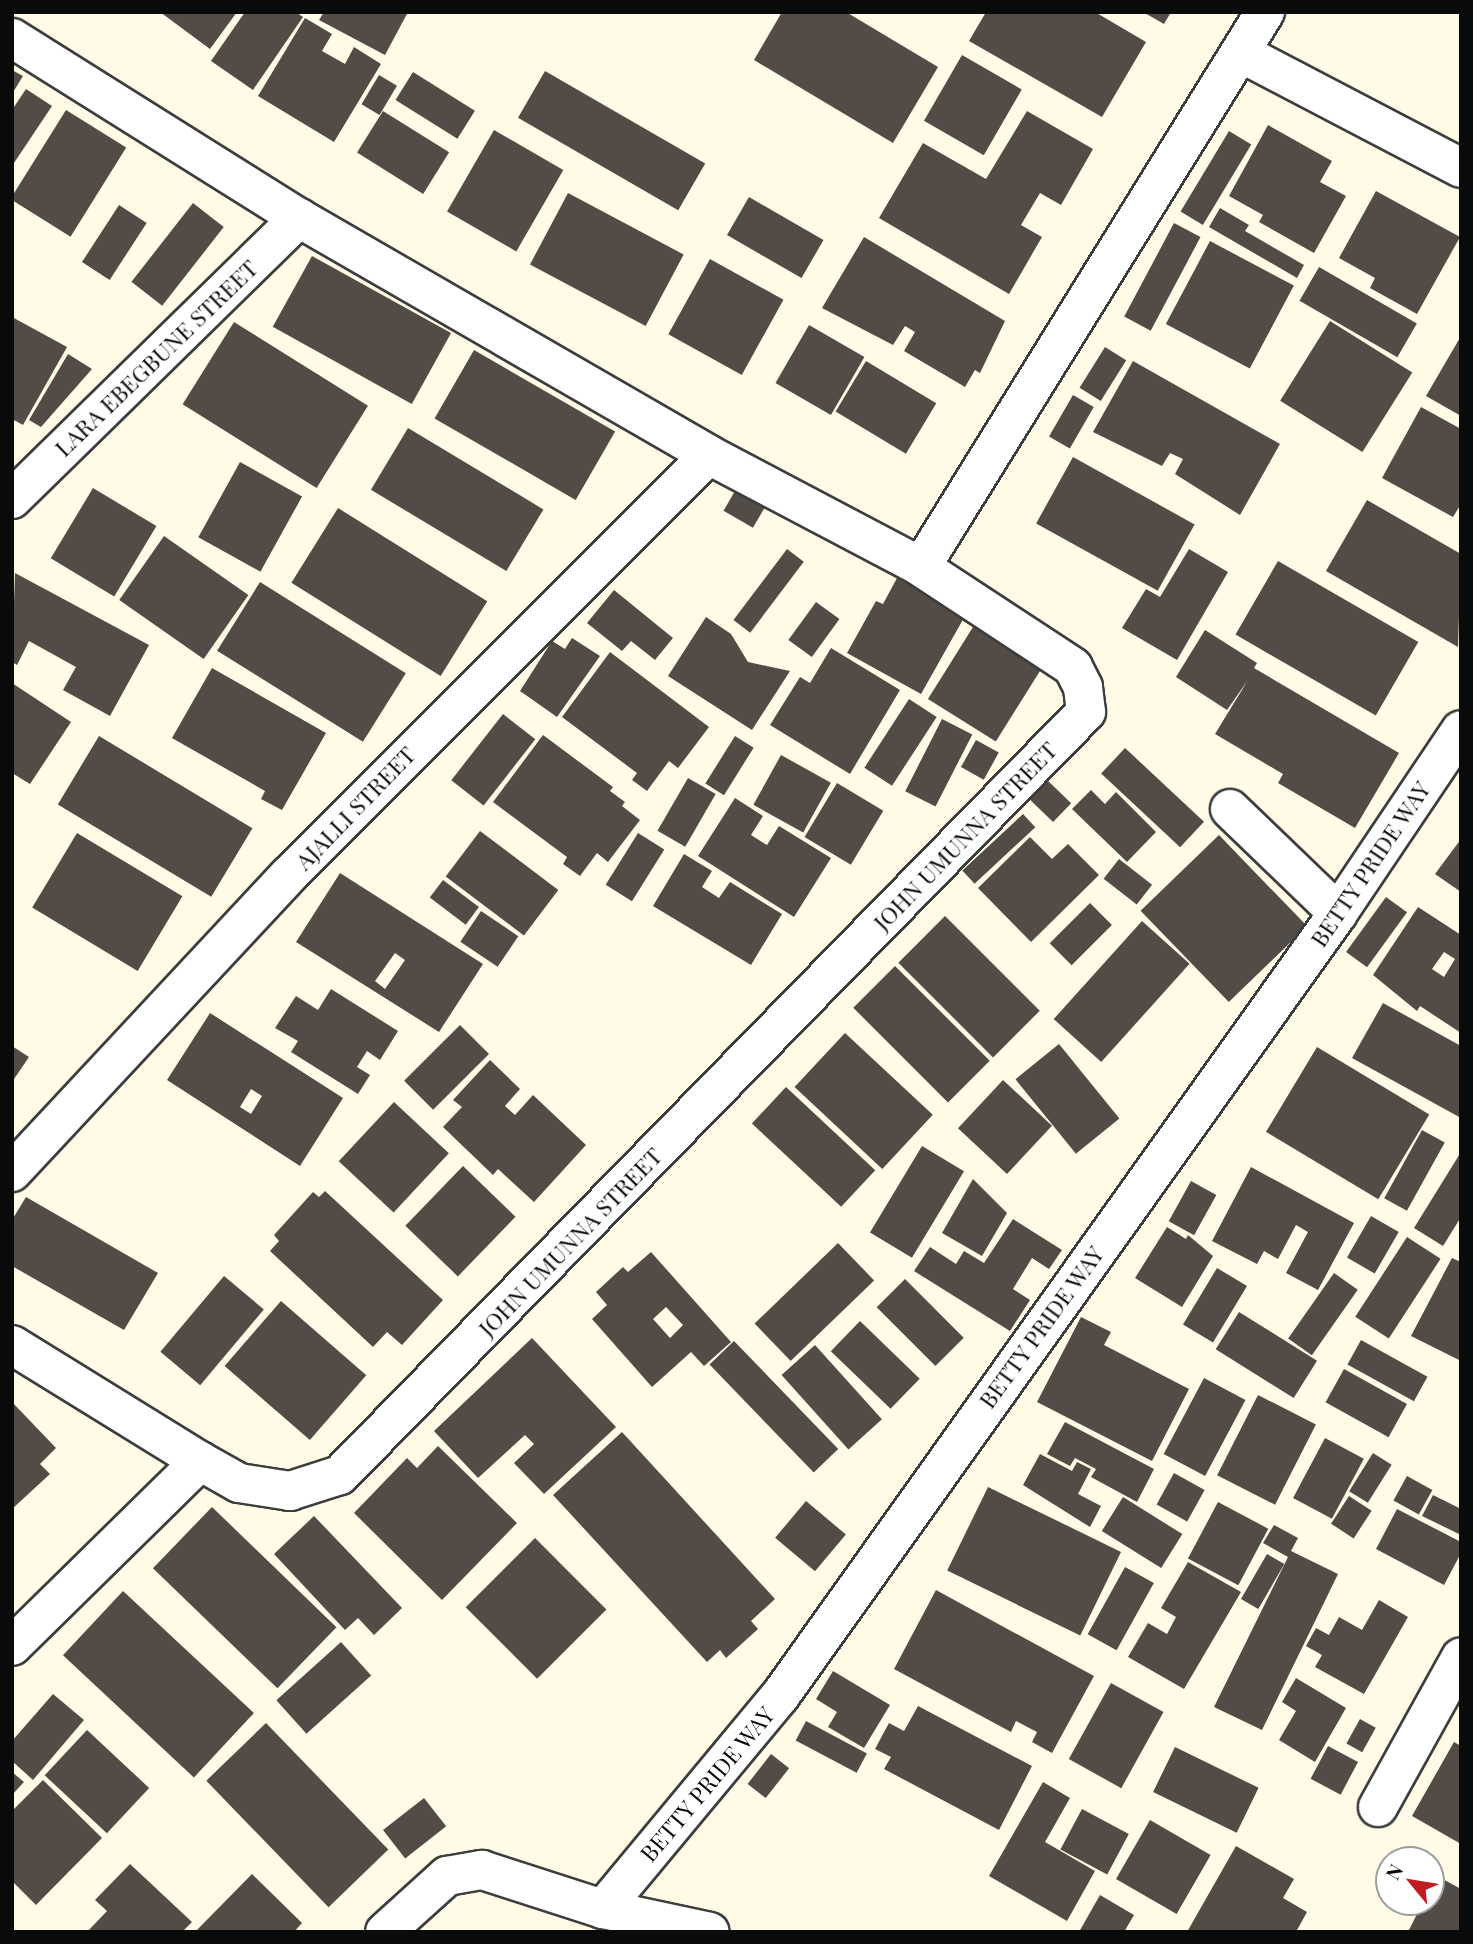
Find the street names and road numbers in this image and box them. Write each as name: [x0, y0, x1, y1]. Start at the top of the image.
street label: LARA EBEGBUNE STREET: [49, 254, 263, 462]
street label: JOHN UMUNNA STREET: [868, 736, 1062, 936]
street label: AJALLI STREET: [289, 741, 421, 875]
street label: BETTY PRIDE WAY: [1304, 776, 1436, 952]
street label: JOHN UMUNNA STREET: [473, 1142, 667, 1342]
street label: BETTY PRIDE WAY: [973, 1240, 1109, 1414]
street label: BETTY PRIDE WAY: [634, 1701, 780, 1867]

